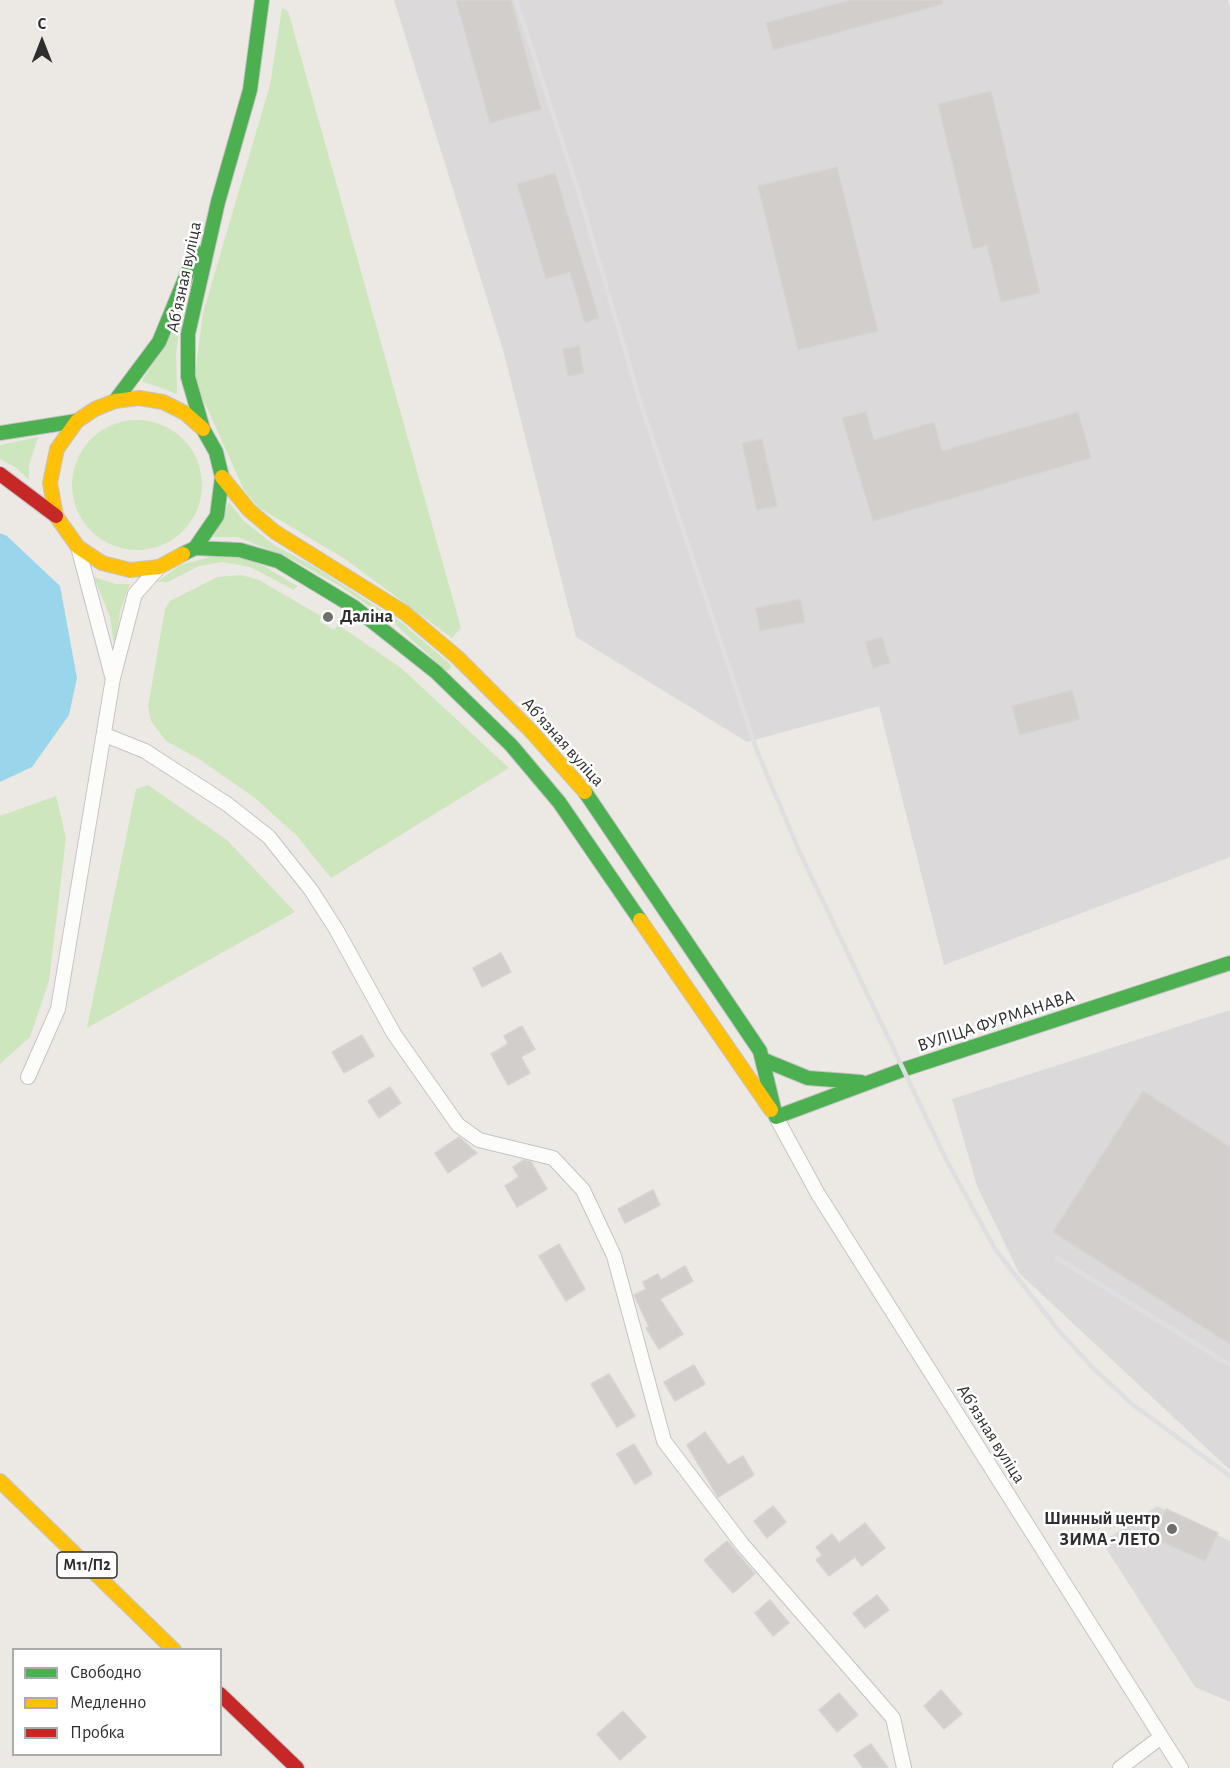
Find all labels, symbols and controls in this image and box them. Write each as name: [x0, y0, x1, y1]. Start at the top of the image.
north arrow: [12, 12, 72, 72]
text: С: [38, 16, 46, 32]
street label: Абʼязная вуліца: [162, 220, 206, 334]
place label: Даліна: [340, 606, 393, 628]
marker: Даліна: [321, 610, 335, 624]
street label: Абʼязная вуліца: [517, 693, 609, 791]
street label: ВУЛІЦА ФУРМАНАВА: [915, 985, 1077, 1057]
street label: Абʼязная вуліца: [952, 1381, 1030, 1487]
place label: Шинный центр ЗИМА - ЛЕТО: [1044, 1508, 1160, 1550]
marker: Шинный центр ЗИМА - ЛЕТО: [1165, 1522, 1179, 1536]
road number: М11/П2: [57, 1552, 117, 1578]
legend: [12, 1648, 222, 1756]
text: Свободно: [70, 1664, 142, 1682]
text: Медленно: [70, 1694, 146, 1712]
text: Пробка: [70, 1724, 125, 1742]

